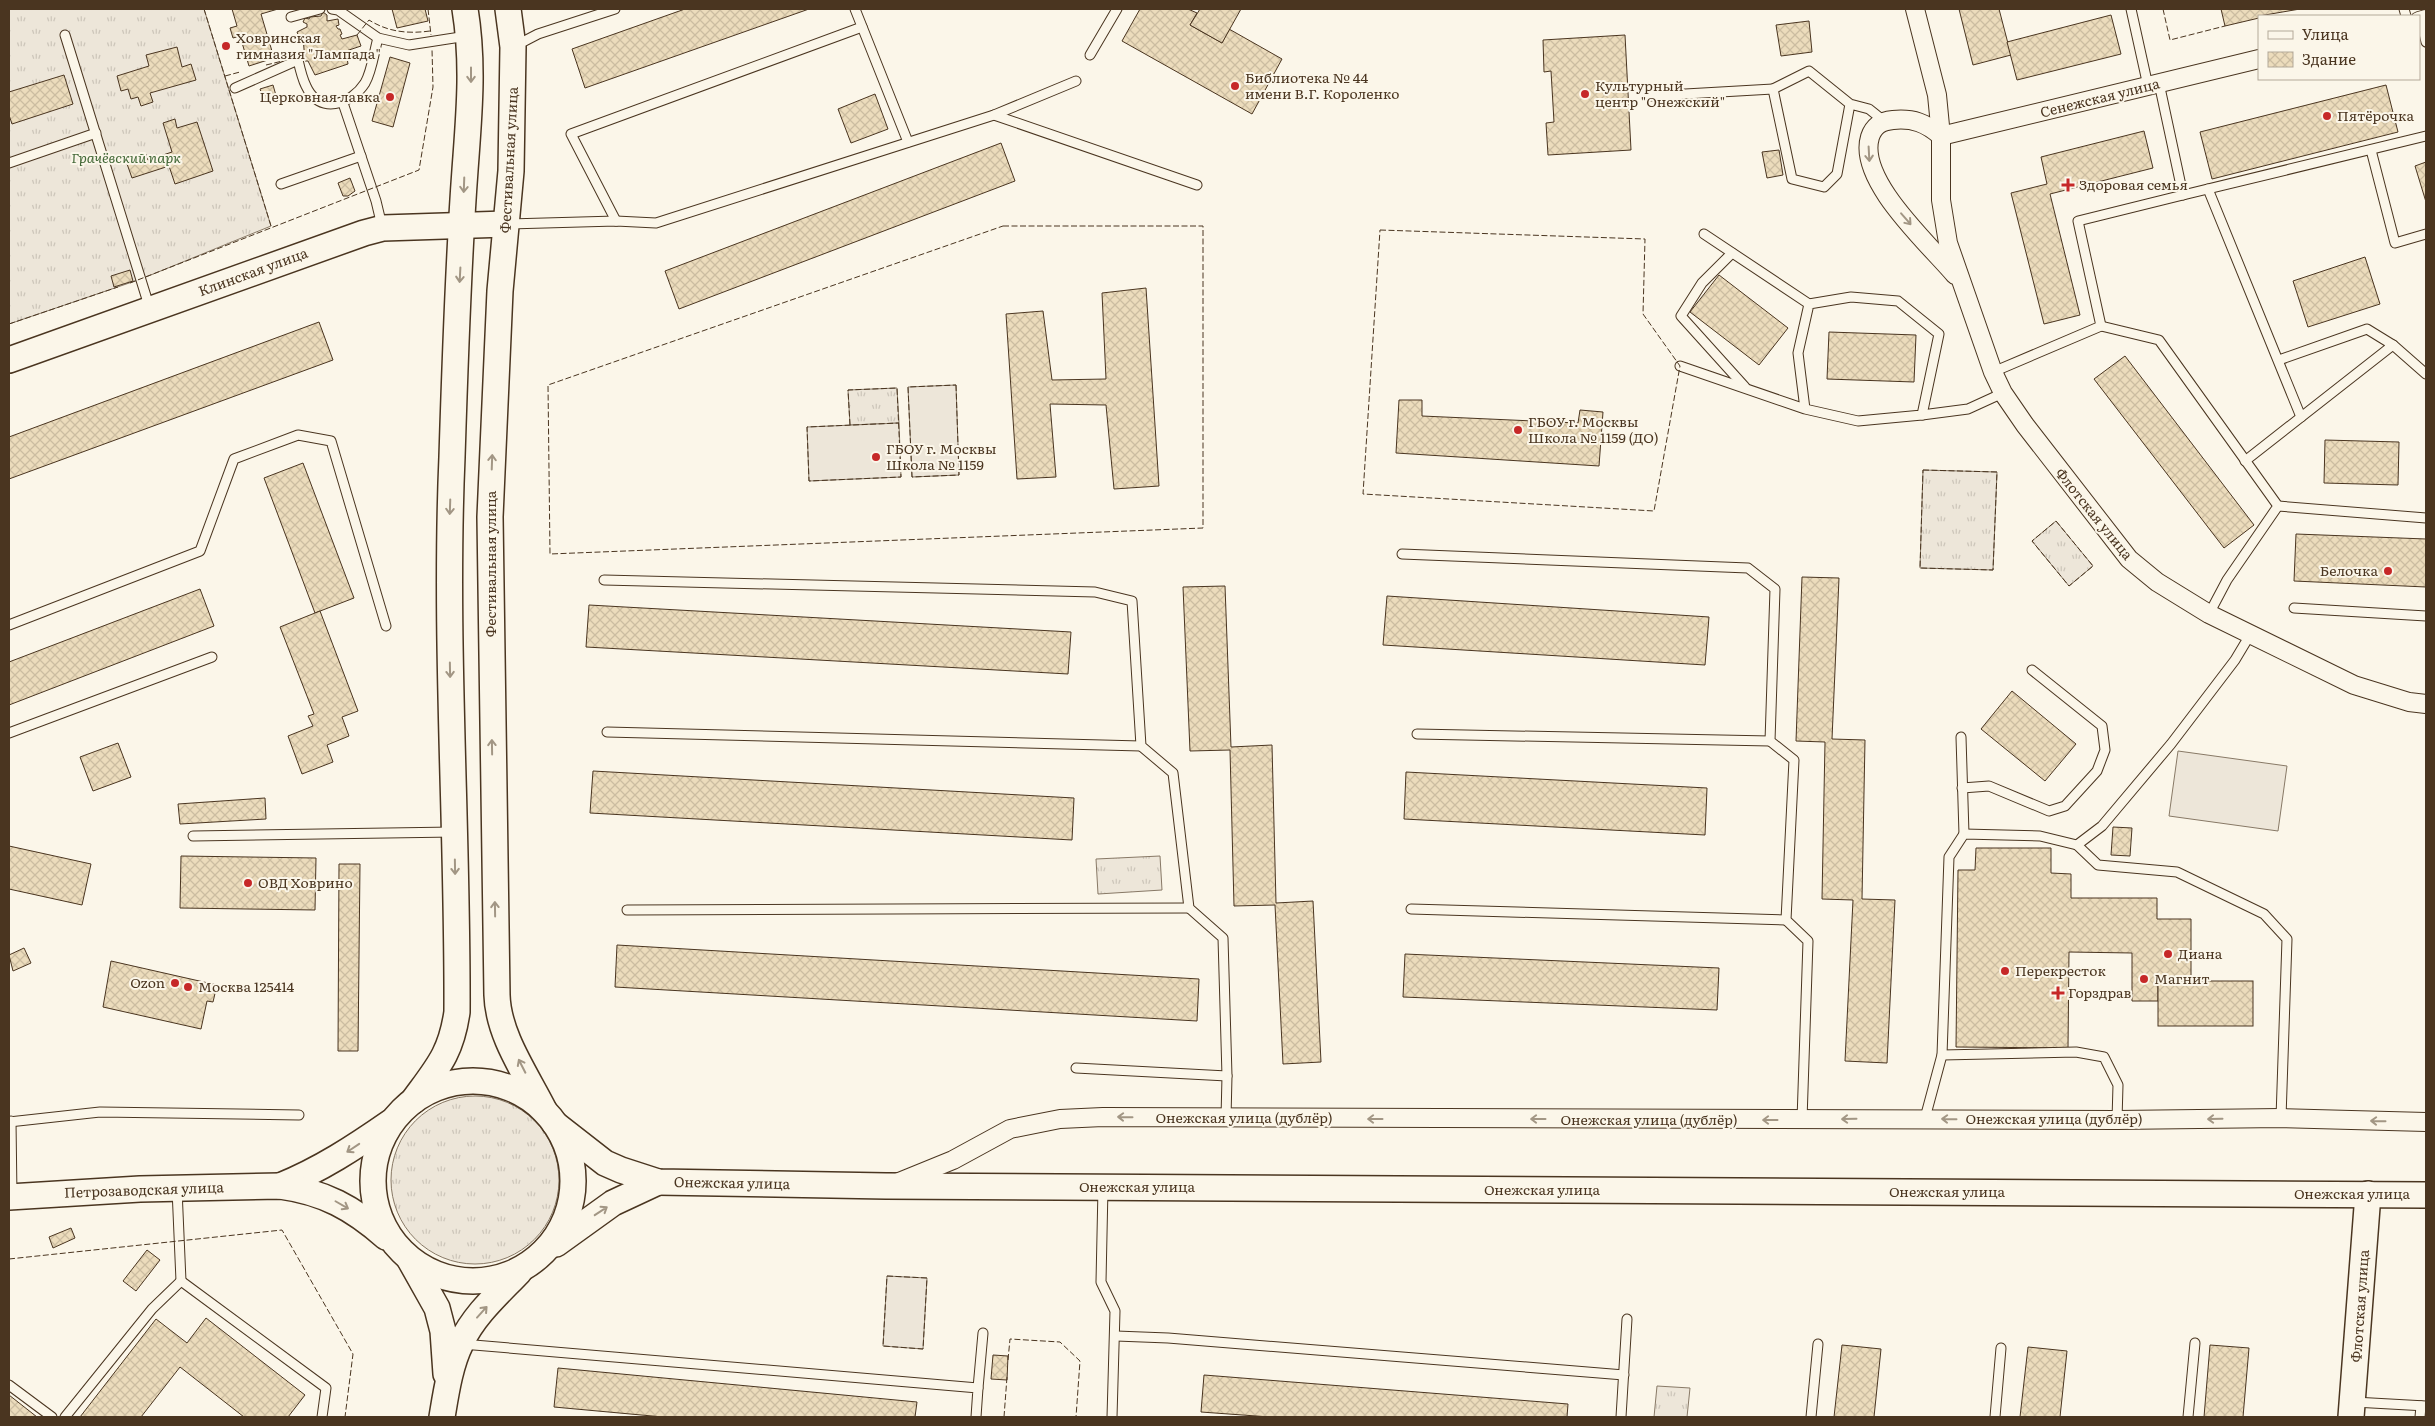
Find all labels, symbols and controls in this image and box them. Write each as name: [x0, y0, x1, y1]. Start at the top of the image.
legend: [2258, 15, 2420, 80]
text: Улица: [2302, 22, 2350, 45]
place label: Ховринская гимназия "Лампада": [236, 27, 381, 63]
marker: Ховринская гимназия "Лампада": [220, 40, 232, 52]
text: Здание: [2302, 47, 2356, 70]
one-way arrow: [466, 66, 476, 82]
place label: Библиотека № 44 имени В.Г. Короленко: [1245, 67, 1399, 103]
street label: Сенежская улица: [2038, 72, 2162, 122]
place label: Культурный центр "Онежский": [1595, 75, 1725, 111]
marker: Библиотека № 44 имени В.Г. Короленко: [1229, 80, 1241, 92]
place label: Церковная лавка: [260, 86, 380, 106]
street label: Фестивальная улица: [494, 86, 522, 234]
marker: Культурный центр "Онежский": [1579, 88, 1591, 100]
marker: Церковная лавка: [384, 91, 396, 103]
place label: Пятёрочка: [2337, 105, 2415, 125]
marker: Пятёрочка: [2321, 110, 2333, 122]
one-way arrow: [1865, 145, 1874, 161]
park label: Грачёвский парк: [71, 147, 181, 167]
place label: Здоровая семья: [2079, 174, 2188, 194]
one-way arrow: [460, 177, 469, 193]
marker: Здоровая семья: [2061, 178, 2075, 192]
one-way arrow: [1901, 212, 1912, 225]
street label: Клинская улица: [195, 242, 311, 300]
one-way arrow: [456, 267, 465, 283]
place label: ГБОУ г. Москвы Школа № 1159 (ДО): [1528, 411, 1659, 447]
marker: ГБОУ г. Москвы Школа № 1159 (ДО): [1512, 424, 1524, 436]
place label: ГБОУ г. Москвы Школа № 1159: [886, 438, 996, 474]
marker: ГБОУ г. Москвы Школа № 1159: [870, 451, 882, 463]
one-way arrow: [487, 454, 497, 470]
street label: Флотская улица: [2051, 463, 2138, 564]
street label: Фестивальная улица: [480, 490, 500, 637]
one-way arrow: [445, 499, 455, 515]
place label: Белочка: [2320, 560, 2378, 580]
marker: Белочка: [2382, 565, 2394, 577]
one-way arrow: [446, 662, 455, 678]
one-way arrow: [487, 739, 497, 755]
one-way arrow: [450, 859, 460, 875]
place label: ОВД Ховрино: [258, 872, 353, 892]
marker: ОВД Ховрино: [242, 877, 254, 889]
one-way arrow: [490, 901, 500, 918]
place label: Диана: [2178, 943, 2223, 963]
marker: Диана: [2162, 948, 2174, 960]
place label: Перекресток: [2015, 960, 2106, 980]
marker: Перекресток: [1999, 965, 2011, 977]
place label: Магнит: [2154, 968, 2210, 988]
place label: Ozon: [130, 972, 165, 992]
marker: Магнит: [2138, 973, 2150, 985]
place label: Москва 125414: [198, 976, 294, 996]
marker: Ozon: [169, 977, 181, 989]
marker: Москва 125414: [182, 981, 194, 993]
place label: Горздрав: [2068, 982, 2132, 1002]
marker: Горздрав: [2052, 987, 2064, 999]
one-way arrow: [517, 1059, 526, 1074]
street label: Онежская улица (дублёр): [1155, 1107, 1333, 1127]
street label: Онежская улица (дублёр): [1965, 1108, 2143, 1128]
street label: Онежская улица (дублёр): [1560, 1109, 1738, 1129]
one-way arrow: [1117, 1112, 1134, 1122]
one-way arrow: [1367, 1114, 1384, 1124]
one-way arrow: [1530, 1114, 1546, 1124]
one-way arrow: [1841, 1114, 1857, 1124]
one-way arrow: [1942, 1114, 1958, 1124]
one-way arrow: [2207, 1114, 2224, 1124]
one-way arrow: [1762, 1115, 1778, 1125]
one-way arrow: [2370, 1116, 2386, 1126]
one-way arrow: [346, 1143, 360, 1153]
street label: Онежская улица: [674, 1171, 791, 1193]
street label: Петрозаводская улица: [64, 1176, 225, 1202]
street label: Онежская улица: [1079, 1176, 1196, 1196]
street label: Онежская улица: [1484, 1179, 1601, 1199]
street label: Онежская улица: [1889, 1181, 2006, 1201]
street label: Онежская улица: [2294, 1183, 2411, 1203]
one-way arrow: [335, 1200, 350, 1210]
one-way arrow: [594, 1206, 608, 1216]
street label: Флотская улица: [2345, 1248, 2373, 1363]
one-way arrow: [476, 1305, 488, 1318]

